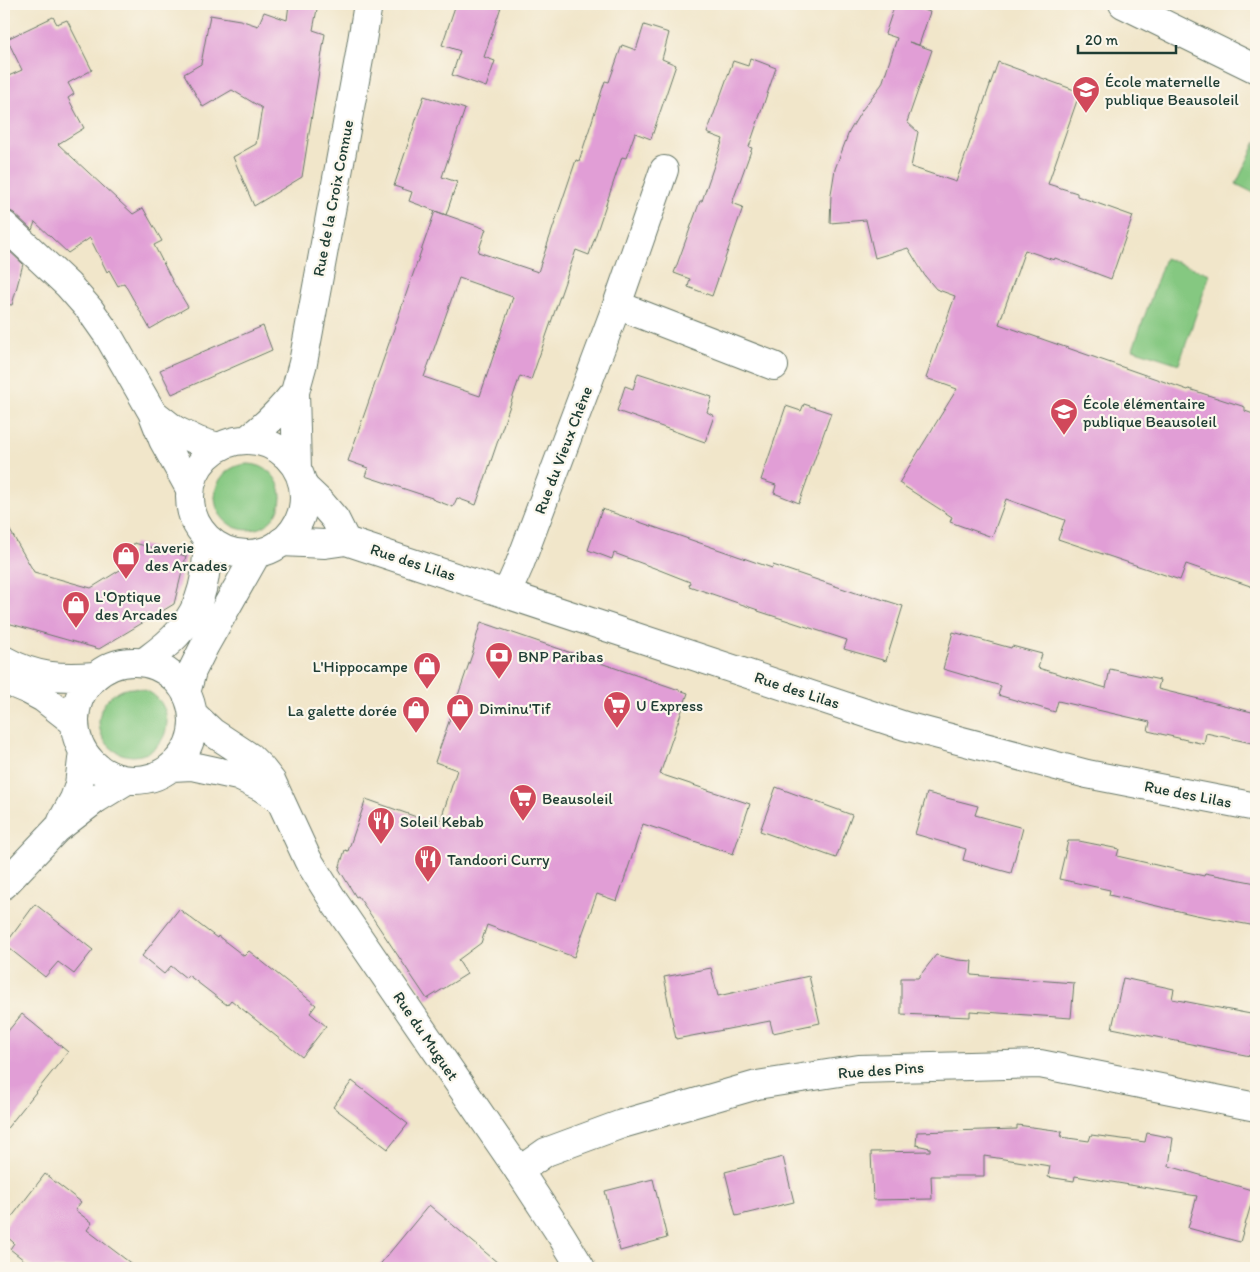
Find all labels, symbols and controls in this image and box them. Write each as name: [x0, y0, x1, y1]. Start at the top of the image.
scale bar: [1078, 22, 1175, 54]
text: 20 m: [1085, 31, 1119, 49]
place label: École maternelle publique Beausoleil: [1105, 72, 1239, 109]
school or university icon: École maternelle publique Beausoleil: [1071, 75, 1101, 114]
street label: Rue de la Croix Connue: [308, 118, 358, 278]
street label: Rue du Vieux Chêne: [530, 383, 596, 517]
place label: École élémentaire publique Beausoleil: [1083, 394, 1217, 431]
school or university icon: École élémentaire publique Beausoleil: [1049, 397, 1079, 436]
place label: Laverie des Arcades: [145, 538, 228, 575]
street label: Rue des Lilas: [368, 539, 458, 585]
shop icon: Laverie des Arcades: [111, 541, 141, 580]
place label: L'Optique des Arcades: [95, 587, 178, 624]
shop icon: L'Optique des Arcades: [61, 590, 91, 629]
bank icon: BNP Paribas: [484, 641, 514, 680]
place label: BNP Paribas: [518, 647, 603, 666]
shop icon: L'Hippocampe: [412, 651, 442, 690]
place label: L'Hippocampe: [312, 657, 408, 676]
street label: Rue des Lilas: [752, 667, 842, 713]
supermarket icon: U Express: [602, 690, 632, 729]
shop icon: Diminu'Tif: [445, 693, 475, 732]
shop icon: La galette dorée: [401, 695, 431, 734]
place label: U Express: [636, 696, 703, 715]
place label: Diminu'Tif: [479, 699, 552, 718]
place label: La galette dorée: [288, 701, 397, 720]
street label: Rue des Lilas: [1143, 776, 1233, 812]
supermarket icon: Beausoleil: [508, 783, 538, 822]
place label: Beausoleil: [542, 789, 613, 808]
restaurant icon: Soleil Kebab: [366, 806, 396, 845]
place label: Soleil Kebab: [400, 812, 484, 831]
restaurant icon: Tandoori Curry: [413, 844, 443, 883]
place label: Tandoori Curry: [447, 850, 550, 869]
street label: Rue du Muguet: [389, 988, 463, 1084]
street label: Rue des Pins: [837, 1058, 925, 1082]

